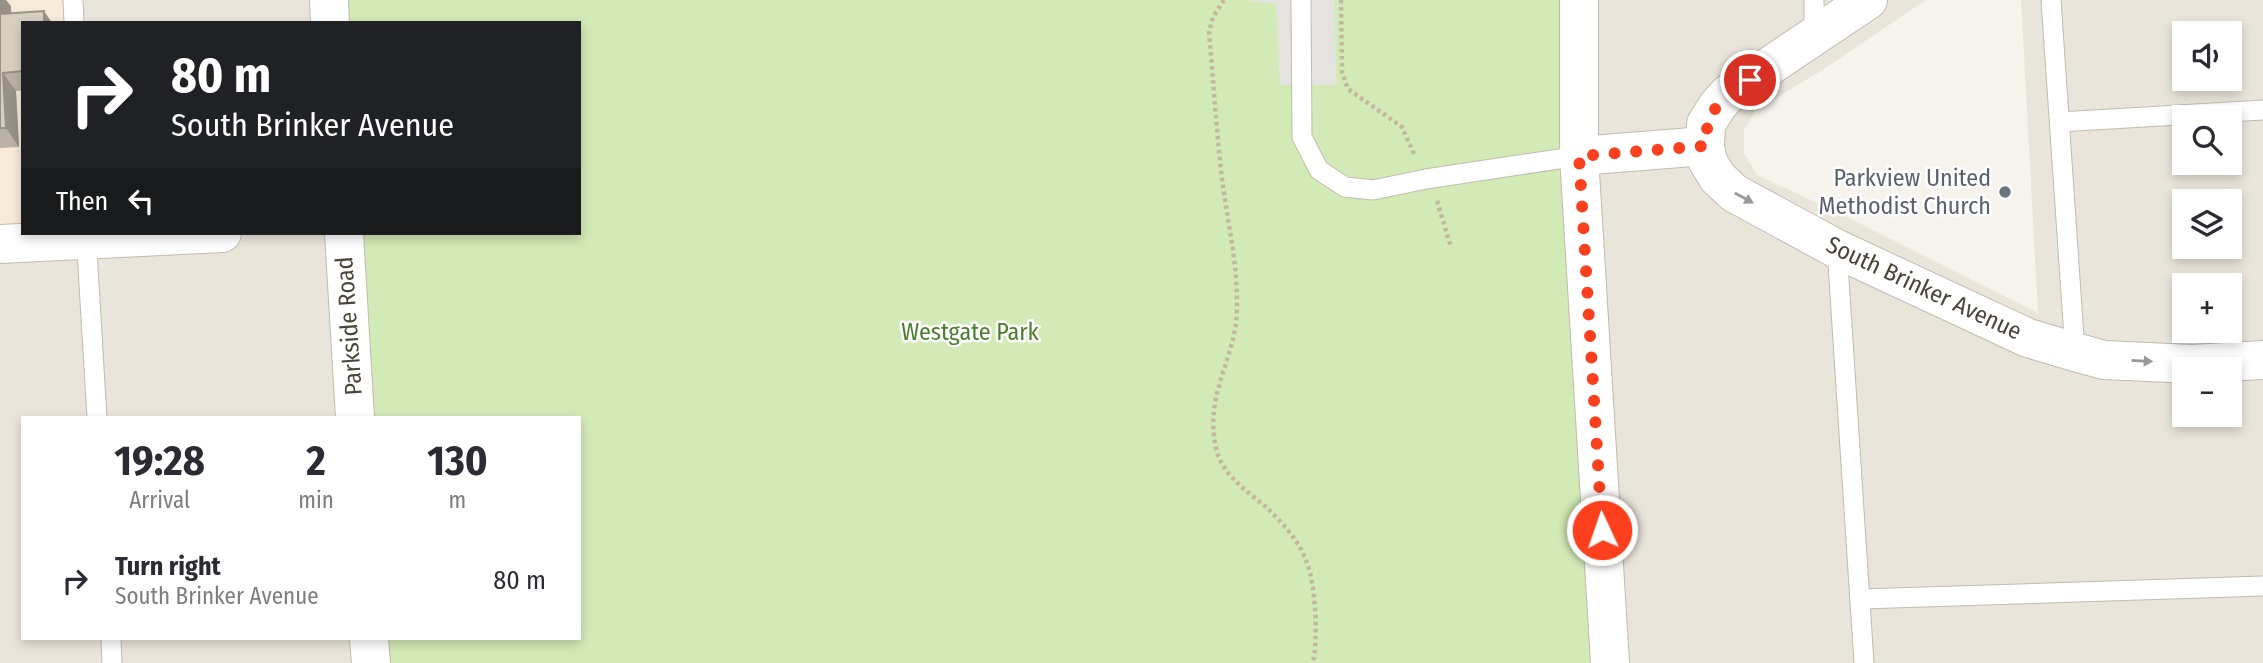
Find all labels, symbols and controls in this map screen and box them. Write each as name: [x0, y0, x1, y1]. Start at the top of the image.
map controls: [2172, 21, 2242, 427]
button: sound: [2172, 21, 2242, 91]
text: 80 m: [171, 46, 271, 105]
icon: right: [56, 49, 147, 140]
pin: [1720, 50, 1780, 110]
icon: arrive: [1731, 61, 1769, 99]
button: search: [2172, 105, 2242, 175]
text: South Brinker Avenue: [171, 106, 454, 144]
place label: Parkview United Methodist Church: [1819, 164, 1991, 220]
icon: left: [122, 182, 160, 220]
marker: Parkview United Methodist Church: [1997, 184, 2013, 200]
text: Then: [56, 186, 108, 217]
button: layers: [2172, 189, 2242, 259]
one-way arrow: [1734, 193, 1754, 204]
street label: South Brinker Avenue: [1822, 230, 2026, 346]
street label: Parkside Road: [330, 256, 368, 396]
button: +: [2172, 273, 2242, 343]
park label: Westgate Park: [901, 318, 1040, 346]
one-way arrow: [2131, 356, 2153, 367]
button: −: [2172, 357, 2242, 427]
text: 19:28: [114, 436, 205, 486]
text: 2: [306, 436, 326, 486]
text: 130: [427, 436, 488, 486]
text: Arrival: [129, 486, 190, 514]
text: min: [298, 486, 334, 514]
text: m: [449, 486, 466, 514]
position arrow: [1565, 493, 1639, 567]
text: Turn right: [115, 551, 221, 582]
icon: right: [56, 562, 94, 600]
text: 80 m: [493, 565, 546, 596]
text: South Brinker Avenue: [115, 582, 319, 610]

